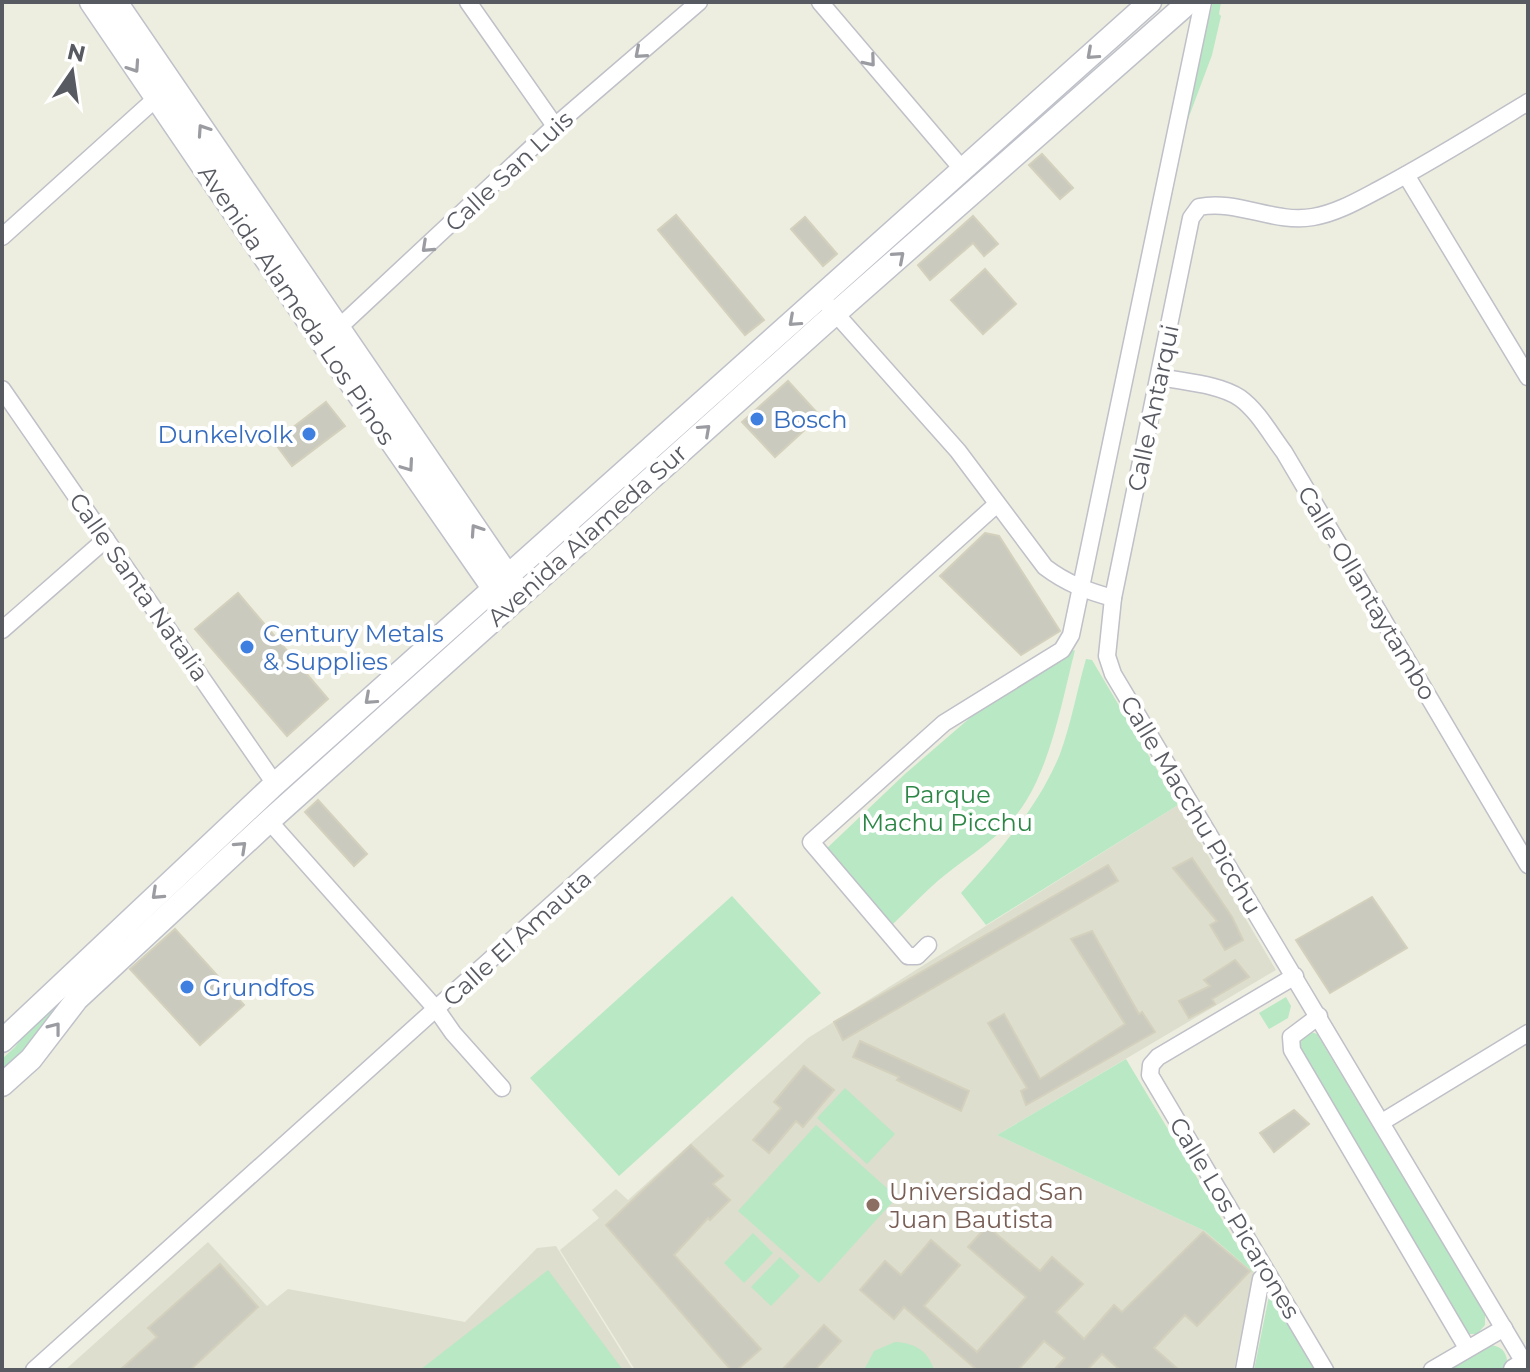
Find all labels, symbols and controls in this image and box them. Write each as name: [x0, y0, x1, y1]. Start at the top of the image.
north arrow: [32, 32, 112, 112]
text: N: [65, 38, 88, 68]
one-way arrow: [635, 43, 650, 58]
one-way arrow: [1086, 44, 1101, 59]
one-way arrow: [860, 52, 875, 67]
one-way arrow: [124, 58, 139, 73]
street label: Calle San Luis: [439, 104, 579, 238]
one-way arrow: [198, 124, 213, 138]
street label: Avenida Alameda Los Pinos: [192, 160, 402, 450]
one-way arrow: [422, 237, 437, 251]
one-way arrow: [890, 252, 905, 267]
one-way arrow: [788, 311, 803, 326]
street label: Calle Antarqui: [1121, 322, 1185, 494]
place label: Bosch: [773, 405, 847, 434]
marker: Bosch: [748, 410, 766, 428]
place label: Dunkelvolk: [158, 420, 294, 449]
marker: Dunkelvolk: [300, 425, 318, 443]
one-way arrow: [695, 425, 710, 439]
street label: Avenida Alameda Sur: [481, 438, 693, 632]
one-way arrow: [398, 458, 413, 472]
street label: Calle Ollantaytambo: [1292, 481, 1442, 705]
street label: Calle Santa Natalia: [63, 487, 215, 687]
one-way arrow: [471, 524, 486, 538]
place label: Century Metals & Supplies: [263, 619, 444, 676]
marker: Century Metals & Supplies: [238, 638, 256, 656]
one-way arrow: [365, 690, 380, 704]
street label: Calle Macchu Picchu: [1114, 691, 1268, 919]
park label: Parque Machu Picchu: [861, 780, 1033, 837]
one-way arrow: [232, 841, 246, 856]
street label: Calle El Amauta: [437, 864, 597, 1012]
one-way arrow: [152, 884, 167, 898]
place label: Grundfos: [203, 973, 314, 1002]
marker: Grundfos: [178, 978, 196, 996]
one-way arrow: [45, 1022, 59, 1037]
street label: Calle Los Picarones: [1163, 1112, 1307, 1324]
place label: Universidad San Juan Bautista: [888, 1177, 1084, 1234]
marker: Universidad San Juan Bautista: [864, 1196, 882, 1214]

